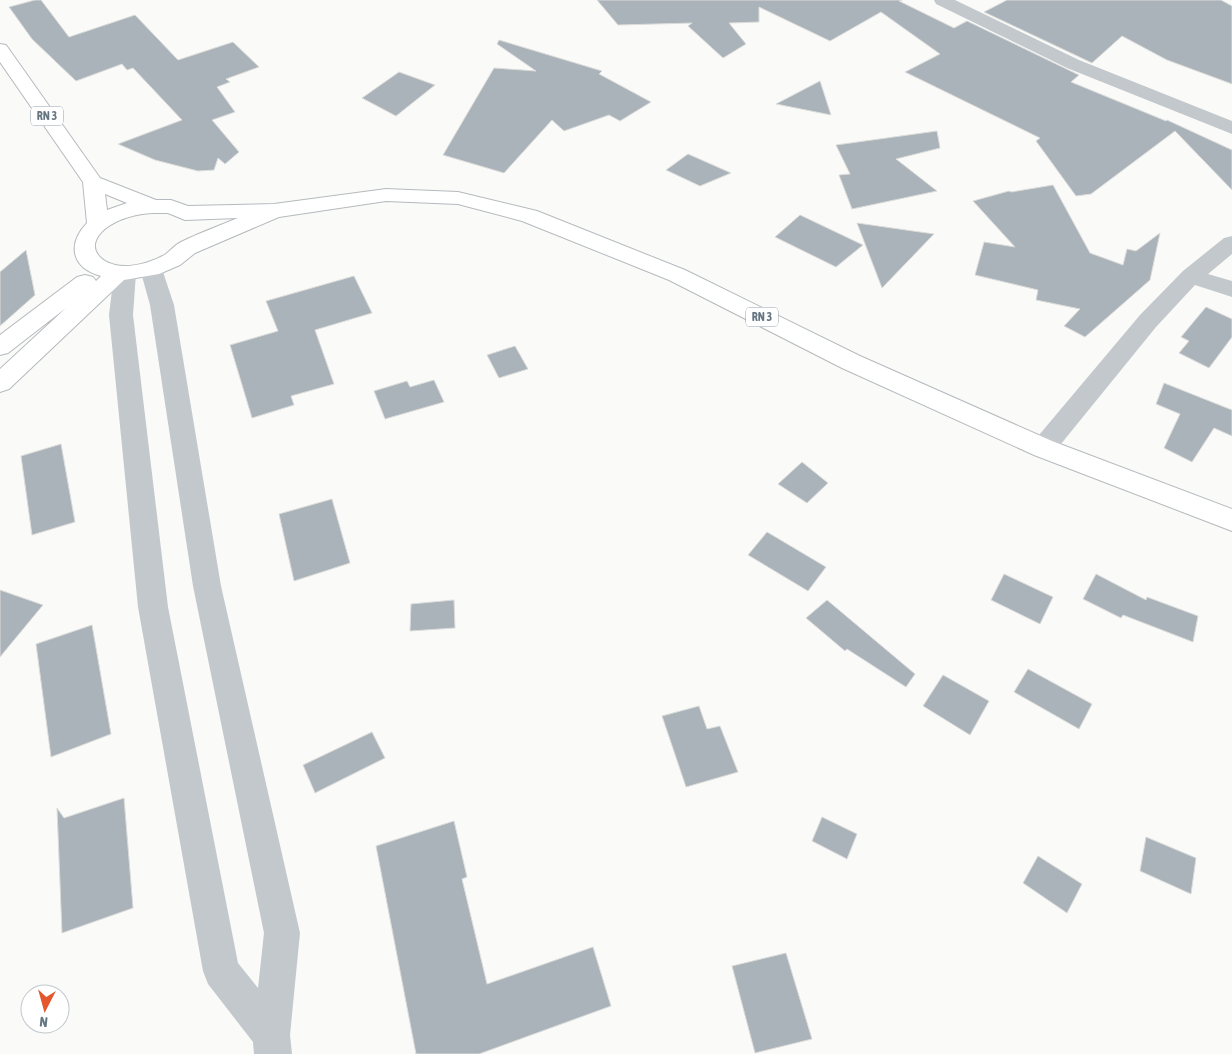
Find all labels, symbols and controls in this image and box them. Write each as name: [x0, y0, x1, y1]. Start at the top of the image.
road number: RN 3: [31, 106, 63, 125]
road number: RN 3: [746, 308, 778, 326]
north arrow: [20, 984, 70, 1034]
text: N: [39, 1014, 49, 1030]

